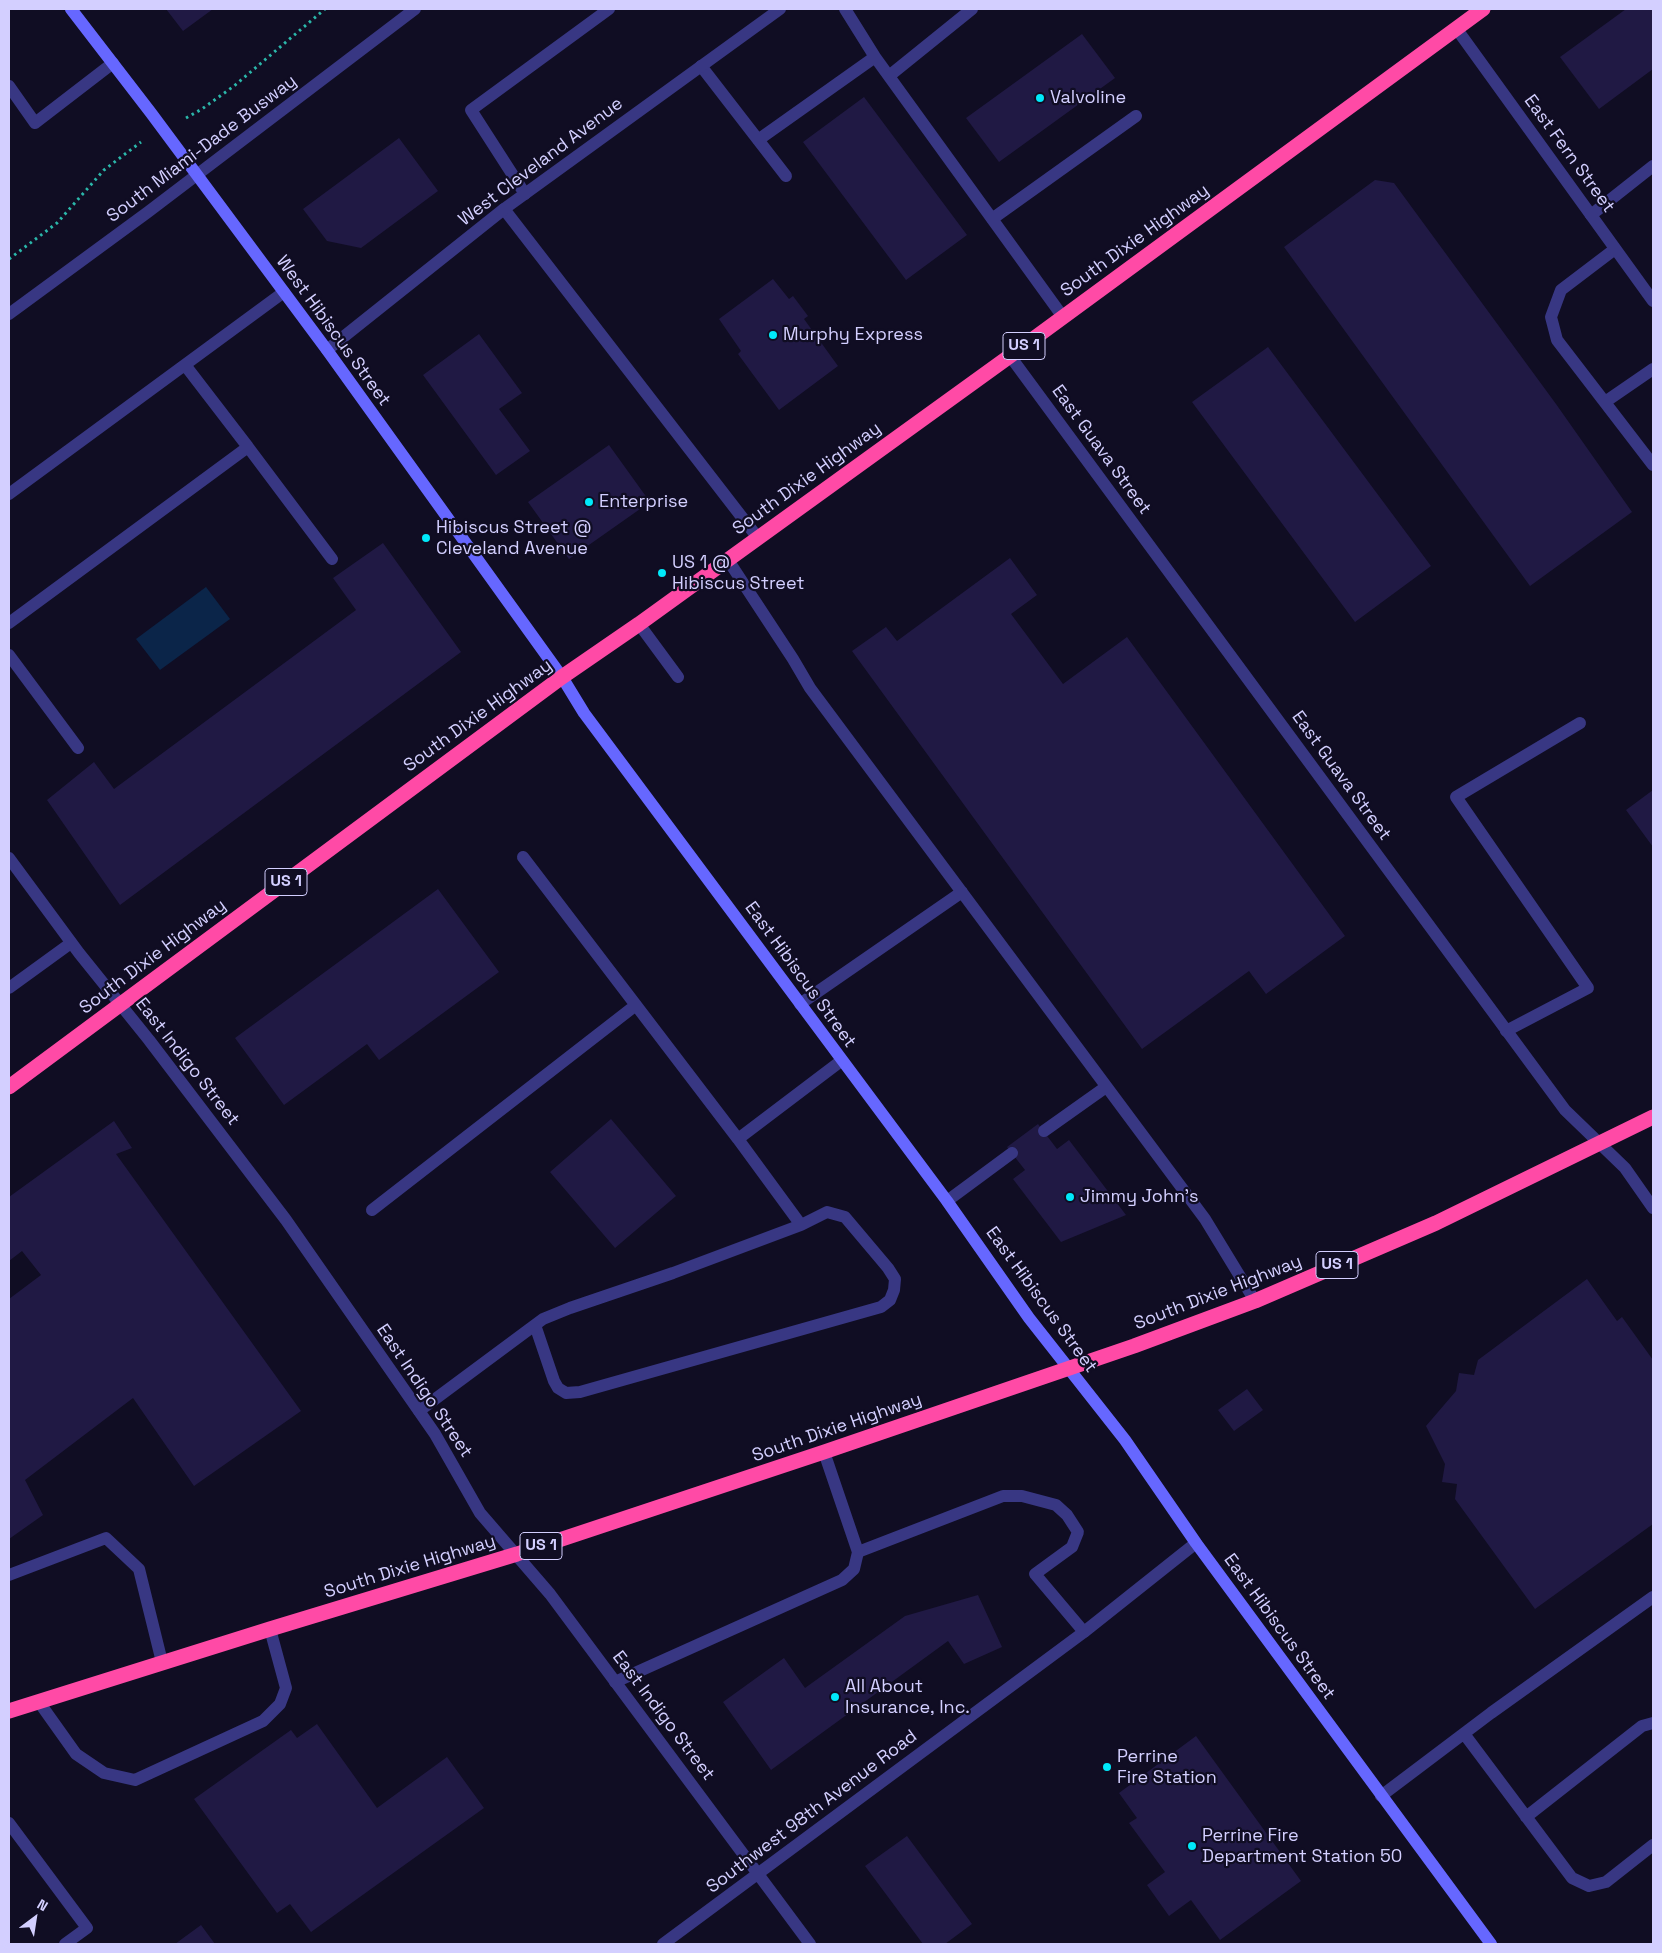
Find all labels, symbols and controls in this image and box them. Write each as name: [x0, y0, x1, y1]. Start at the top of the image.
street label: South Miami-Dade Busway: [103, 71, 301, 227]
place label: Valvoline: [1050, 87, 1126, 109]
street label: East Fern Street: [1519, 91, 1619, 217]
marker: Valvoline: [1034, 92, 1046, 104]
street label: West Cleveland Avenue: [455, 93, 627, 231]
street label: South Dixie Highway: [1057, 180, 1213, 302]
street label: West Hibiscus Street: [271, 251, 395, 411]
place label: Murphy Express: [783, 324, 923, 346]
marker: Murphy Express: [767, 329, 779, 341]
road number: US 1: [1003, 332, 1045, 360]
street label: East Guava Street: [1047, 381, 1155, 519]
street label: South Dixie Highway: [729, 418, 885, 540]
place label: Enterprise: [599, 491, 688, 513]
marker: Enterprise: [583, 496, 595, 508]
place label: Hibiscus Street @ Cleveland Avenue: [436, 517, 592, 560]
marker: Hibiscus Street @ Cleveland Avenue: [420, 532, 432, 544]
place label: US 1 @ Hibiscus Street: [672, 552, 805, 594]
marker: US 1 @ Hibiscus Street: [656, 567, 668, 579]
street label: South Dixie Highway: [400, 655, 556, 777]
street label: East Guava Street: [1287, 707, 1395, 845]
road number: US 1: [265, 869, 307, 896]
street label: South Dixie Highway: [75, 895, 231, 1019]
street label: East Hibiscus Street: [740, 898, 860, 1052]
street label: East Indigo Street: [130, 994, 244, 1130]
place label: Jimmy John's: [1080, 1186, 1198, 1208]
marker: Jimmy John's: [1064, 1191, 1076, 1203]
street label: East Hibiscus Street: [981, 1223, 1101, 1377]
street label: South Dixie Highway: [1131, 1251, 1305, 1335]
road number: US 1: [1316, 1252, 1358, 1278]
street label: East Indigo Street: [371, 1320, 477, 1462]
street label: South Dixie Highway: [749, 1389, 925, 1467]
street label: South Dixie Highway: [322, 1531, 498, 1603]
road number: US 1: [520, 1532, 562, 1560]
street label: East Hibiscus Street: [1219, 1550, 1339, 1704]
street label: East Indigo Street: [607, 1647, 719, 1785]
place label: All About Insurance, Inc.: [845, 1676, 970, 1718]
marker: All About Insurance, Inc.: [829, 1691, 841, 1703]
street label: Southwest 98th Avenue Road: [702, 1726, 922, 1898]
place label: Perrine Fire Station: [1117, 1746, 1217, 1788]
marker: Perrine Fire Station: [1101, 1761, 1113, 1773]
place label: Perrine Fire Department Station 50: [1202, 1825, 1402, 1868]
marker: Perrine Fire Department Station 50: [1186, 1840, 1198, 1852]
north arrow: [10, 1893, 60, 1943]
text: N: [34, 1895, 51, 1915]

